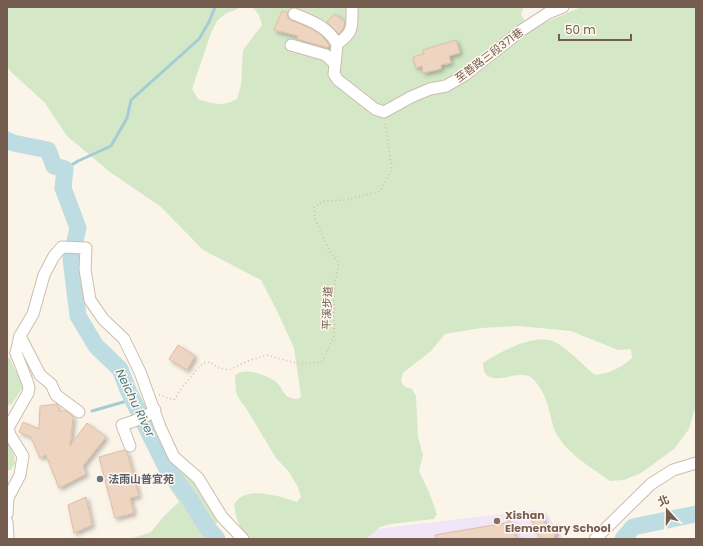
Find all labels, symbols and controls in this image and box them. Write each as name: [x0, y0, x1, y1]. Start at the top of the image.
scale bar: [559, 16, 631, 42]
text: 50 m: [565, 21, 596, 38]
street label: 至善路三段371巷: [451, 24, 527, 86]
street label: 平溪步道: [318, 286, 336, 330]
water label: Neichu River: [112, 366, 160, 440]
place label: 法雨山普宜苑: [108, 471, 174, 487]
marker: 法雨山普宜苑: [95, 474, 105, 484]
north arrow: [647, 490, 687, 530]
text: 北: [655, 491, 671, 510]
place label: Xishan Elementary School: [505, 507, 611, 536]
marker: Xishan Elementary School: [492, 516, 502, 526]

